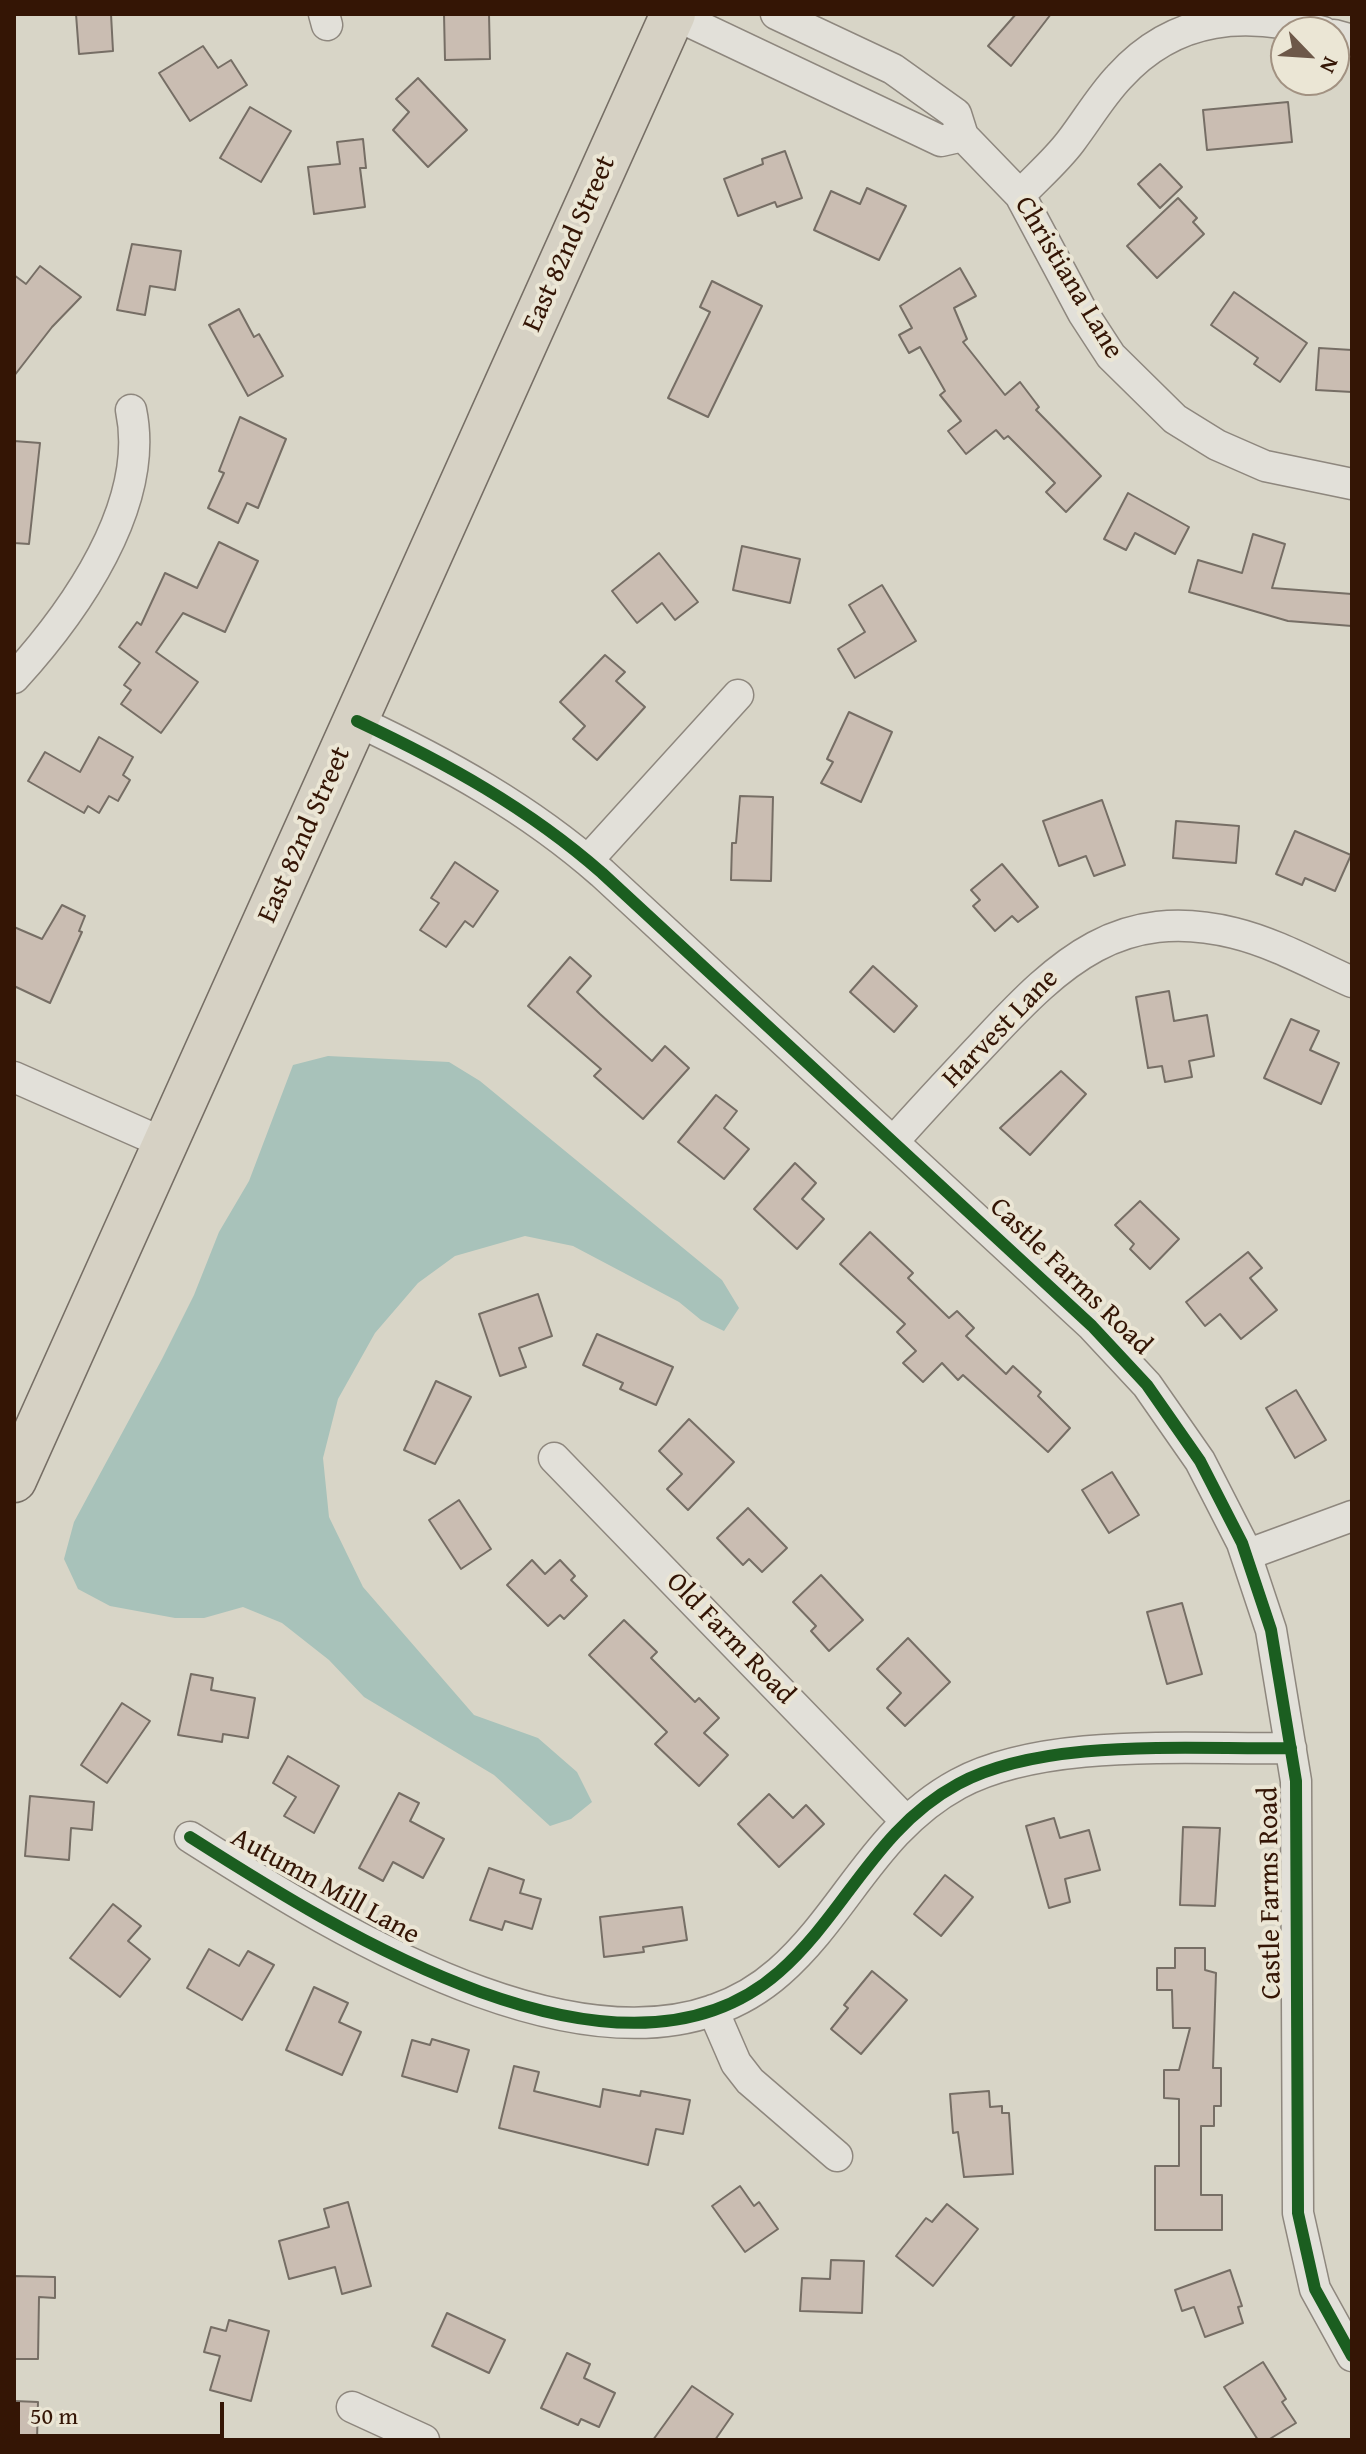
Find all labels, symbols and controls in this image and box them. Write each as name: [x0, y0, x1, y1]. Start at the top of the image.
north arrow: [1270, 16, 1350, 96]
text: N: [1312, 52, 1348, 79]
street label: East 82nd Street: [516, 151, 624, 337]
street label: Christiana Lane: [1006, 191, 1130, 365]
street label: East 82nd Street: [251, 742, 359, 928]
street label: Harvest Lane: [936, 962, 1066, 1096]
street label: Castle Farms Road: [982, 1191, 1158, 1363]
street label: Old Farm Road: [659, 1566, 801, 1712]
street label: Castle Farms Road: [1252, 1786, 1290, 2000]
street label: Autumn Mill Lane: [225, 1821, 425, 1953]
scale bar: [20, 2386, 228, 2436]
text: 50 m: [30, 2398, 78, 2433]

